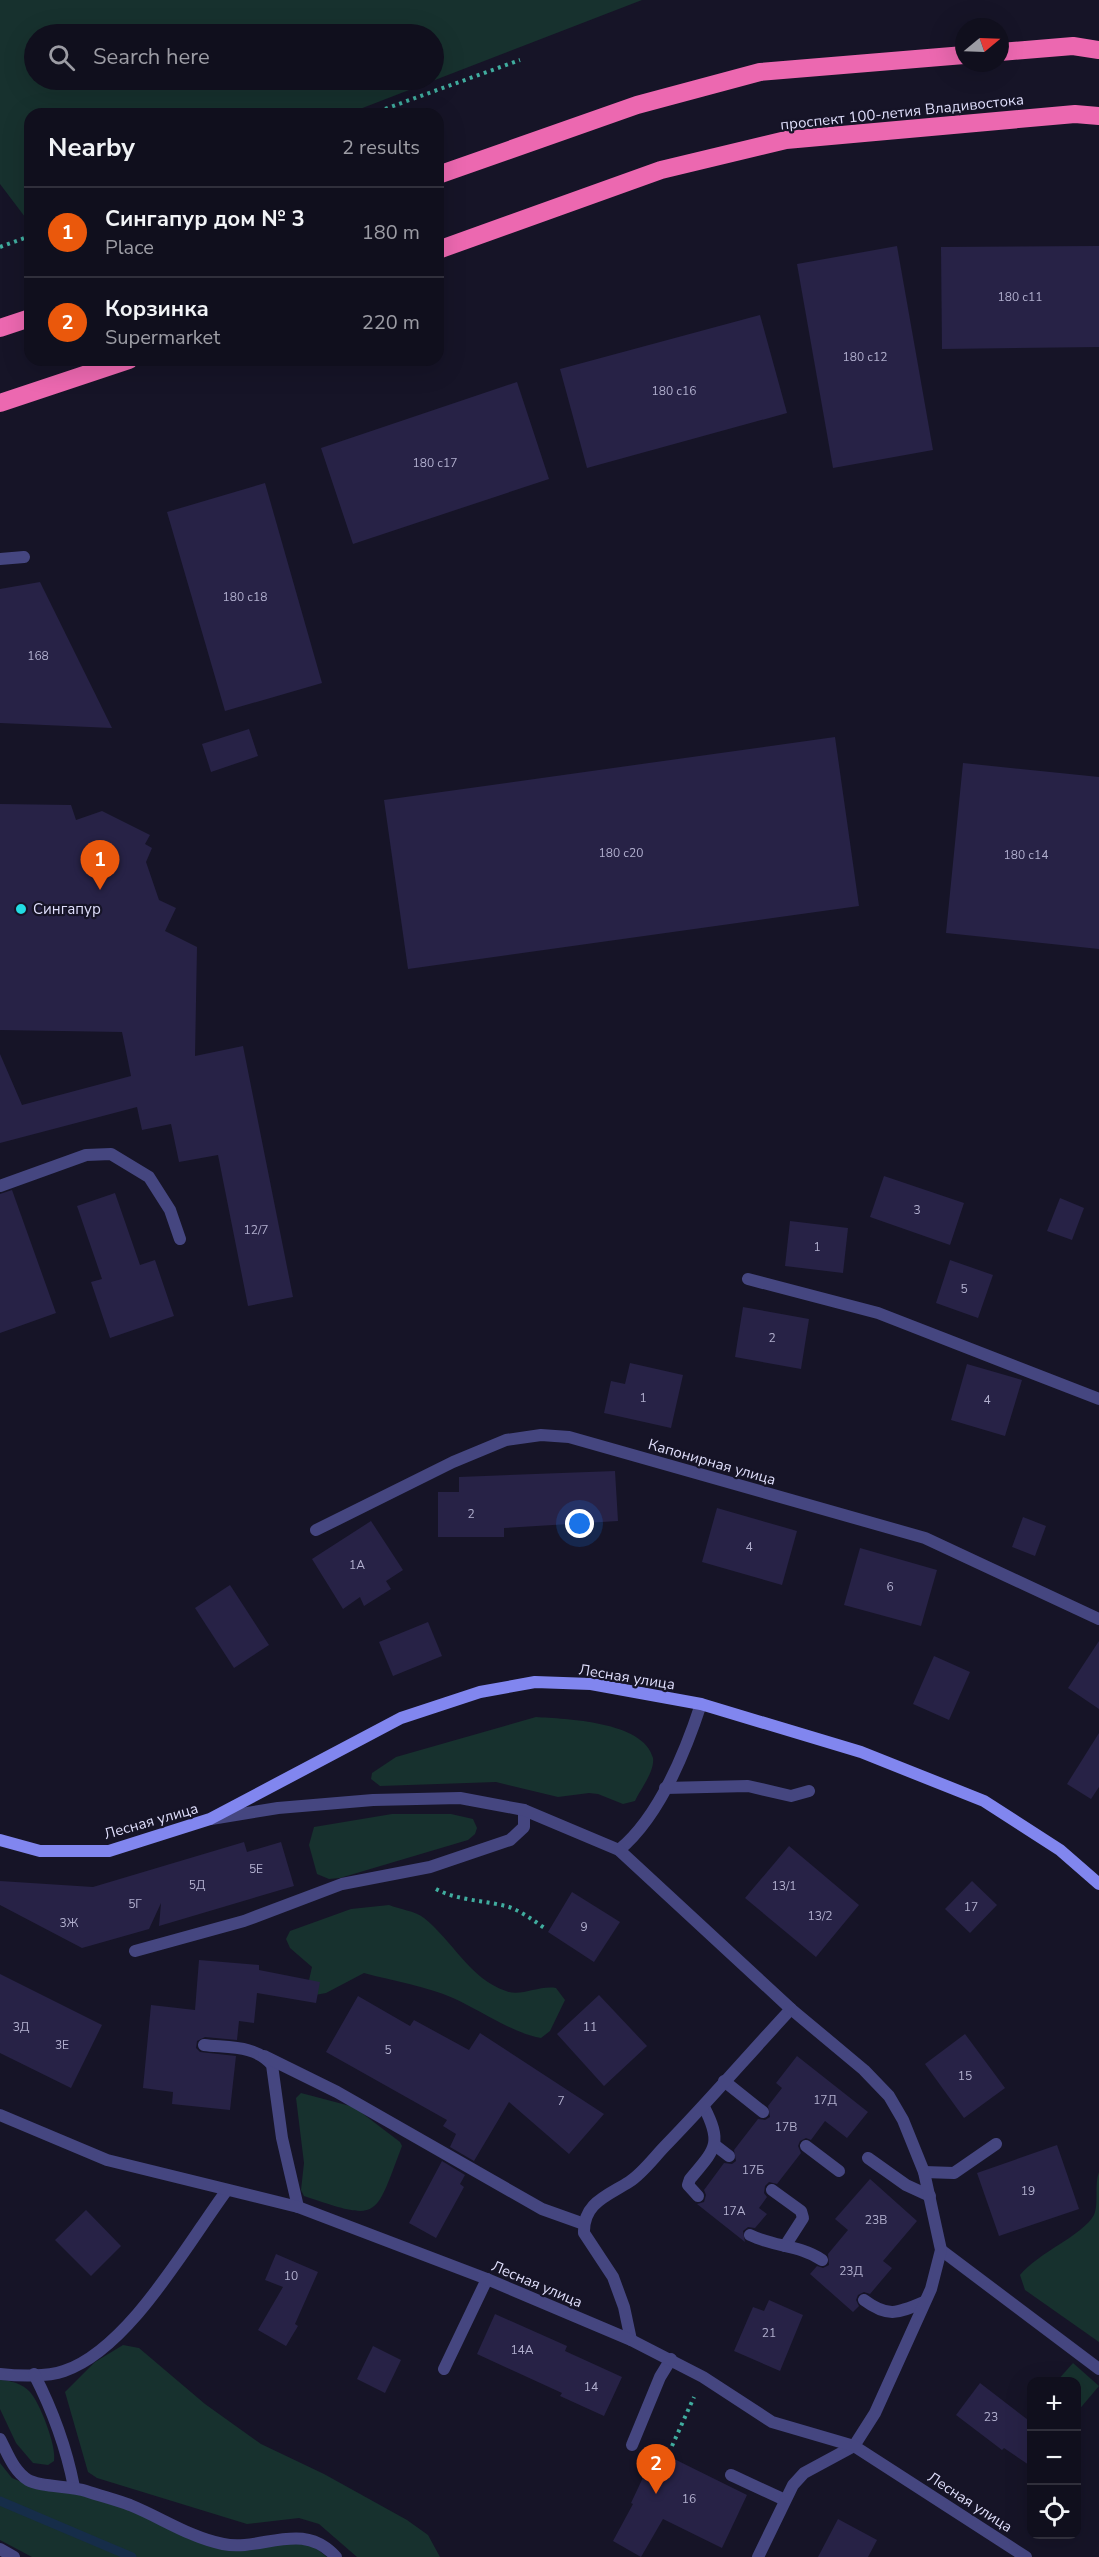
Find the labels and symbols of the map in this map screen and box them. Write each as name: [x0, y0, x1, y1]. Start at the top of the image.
north arrow: [955, 18, 1009, 72]
street label: проспект 100-летия Владивостока: [779, 89, 1025, 135]
house number: 180 с11: [998, 289, 1042, 305]
house number: 180 с12: [843, 349, 887, 365]
house number: 180 с16: [652, 383, 696, 399]
house number: 180 с17: [413, 455, 457, 471]
house number: 180 с18: [223, 589, 267, 605]
house number: 168: [27, 648, 49, 664]
pin: 1: [80, 840, 120, 890]
house number: 180 с20: [599, 845, 643, 861]
house number: 180 с14: [1004, 847, 1048, 863]
place label: Сингапур: [33, 899, 101, 919]
marker: Сингапур: [14, 902, 28, 916]
house number: 3: [913, 1202, 921, 1218]
house number: 12/7: [244, 1222, 269, 1238]
house number: 1: [813, 1239, 821, 1255]
house number: 5: [960, 1281, 968, 1297]
house number: 2: [768, 1330, 776, 1346]
house number: 1: [639, 1390, 647, 1406]
house number: 4: [983, 1392, 991, 1408]
street label: Капонирная улица: [646, 1434, 778, 1490]
house number: 2: [467, 1506, 475, 1522]
your location: [565, 1509, 594, 1538]
house number: 4: [745, 1539, 753, 1555]
house number: 1А: [349, 1557, 365, 1573]
house number: 6: [886, 1579, 894, 1595]
street label: Лесная улица: [578, 1660, 676, 1694]
street label: Лесная улица: [102, 1798, 200, 1844]
house number: 5Е: [249, 1861, 263, 1877]
house number: 5Д: [189, 1877, 206, 1893]
house number: 13/1: [772, 1878, 797, 1894]
house number: 5Г: [128, 1896, 142, 1912]
house number: 17: [964, 1899, 978, 1915]
house number: 13/2: [808, 1908, 833, 1924]
house number: 3Ж: [60, 1915, 79, 1931]
house number: 9: [580, 1919, 588, 1935]
house number: 3Д: [13, 2019, 30, 2035]
house number: 11: [583, 2019, 597, 2035]
house number: 3Е: [55, 2037, 69, 2053]
house number: 5: [384, 2042, 392, 2058]
house number: 15: [958, 2068, 972, 2084]
house number: 17Д: [813, 2092, 838, 2108]
house number: 7: [557, 2093, 565, 2109]
house number: 17В: [775, 2119, 797, 2135]
house number: 17Б: [742, 2162, 764, 2178]
house number: 19: [1021, 2183, 1035, 2199]
house number: 17А: [722, 2203, 746, 2219]
house number: 23В: [865, 2212, 887, 2228]
street label: Лесная улица: [488, 2256, 586, 2312]
house number: 23Д: [839, 2263, 864, 2279]
house number: 10: [284, 2268, 298, 2284]
house number: 21: [762, 2325, 776, 2341]
house number: 14А: [510, 2342, 534, 2358]
house number: 14: [584, 2379, 598, 2395]
house number: 23: [984, 2409, 998, 2425]
pin: 2: [636, 2444, 676, 2494]
street label: Лесная улица: [924, 2467, 1016, 2537]
house number: 16: [682, 2491, 696, 2507]

